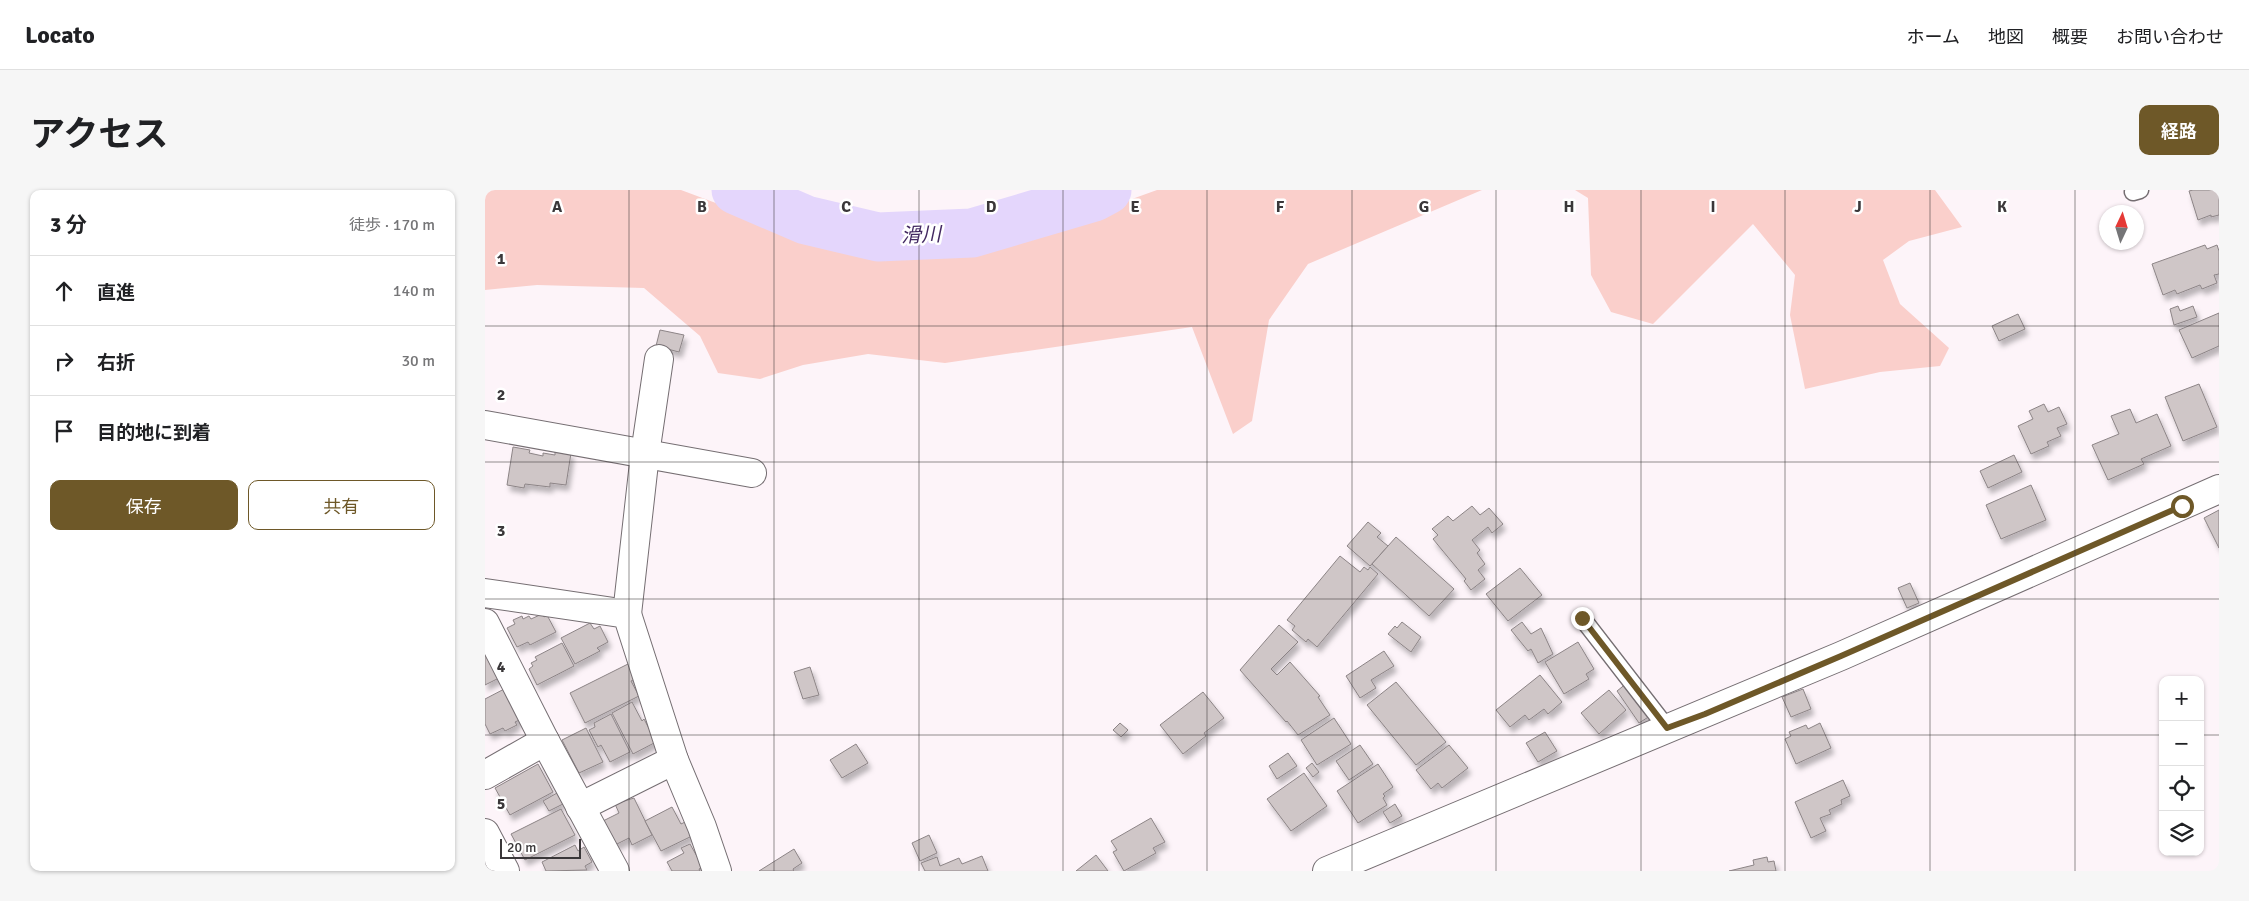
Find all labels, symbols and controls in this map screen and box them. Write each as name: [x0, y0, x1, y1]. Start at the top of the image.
text: Locato: [25, 20, 95, 50]
text: ホーム: [1907, 26, 1960, 48]
text: 地図: [1988, 26, 2024, 48]
text: 概要: [2052, 26, 2088, 48]
text: お問い合わせ: [2116, 26, 2224, 48]
button: 経路: [2139, 105, 2219, 155]
text: アクセス: [30, 113, 168, 156]
text: A: [552, 197, 563, 217]
text: B: [697, 197, 707, 217]
text: C: [841, 197, 851, 217]
text: D: [986, 197, 997, 217]
text: E: [1130, 197, 1140, 217]
text: F: [1276, 197, 1285, 217]
text: G: [1419, 197, 1429, 217]
text: H: [1564, 197, 1574, 217]
text: I: [1710, 197, 1716, 217]
text: J: [1854, 197, 1862, 217]
text: K: [1997, 197, 2007, 217]
north arrow: [2099, 205, 2144, 250]
text: 3 分: [50, 212, 87, 238]
text: 徒歩 · 170 m: [349, 215, 435, 235]
water label: 滑川: [901, 222, 943, 248]
text: 1: [497, 249, 506, 269]
icon: ahead: [50, 277, 78, 305]
text: 直進: [97, 281, 135, 305]
text: 140 m: [393, 281, 435, 301]
icon: right: [50, 347, 78, 375]
text: 右折: [97, 351, 135, 375]
text: 30 m: [401, 351, 435, 371]
text: 2: [497, 385, 505, 405]
icon: arrive: [50, 417, 78, 445]
text: 目的地に到着: [97, 421, 211, 445]
button: 保存: [50, 480, 238, 530]
button: 共有: [248, 480, 435, 530]
route start: [2171, 495, 2194, 518]
text: 3: [497, 521, 505, 541]
route end: [1571, 607, 1594, 630]
text: 4: [497, 657, 506, 677]
map controls: [2159, 676, 2204, 856]
button: +: [2159, 676, 2204, 721]
button: −: [2159, 721, 2204, 766]
button: locate: [2159, 766, 2204, 811]
text: 5: [497, 794, 505, 814]
button: layers: [2159, 811, 2204, 856]
scale bar: [500, 836, 581, 859]
text: 20 m: [507, 839, 536, 856]

